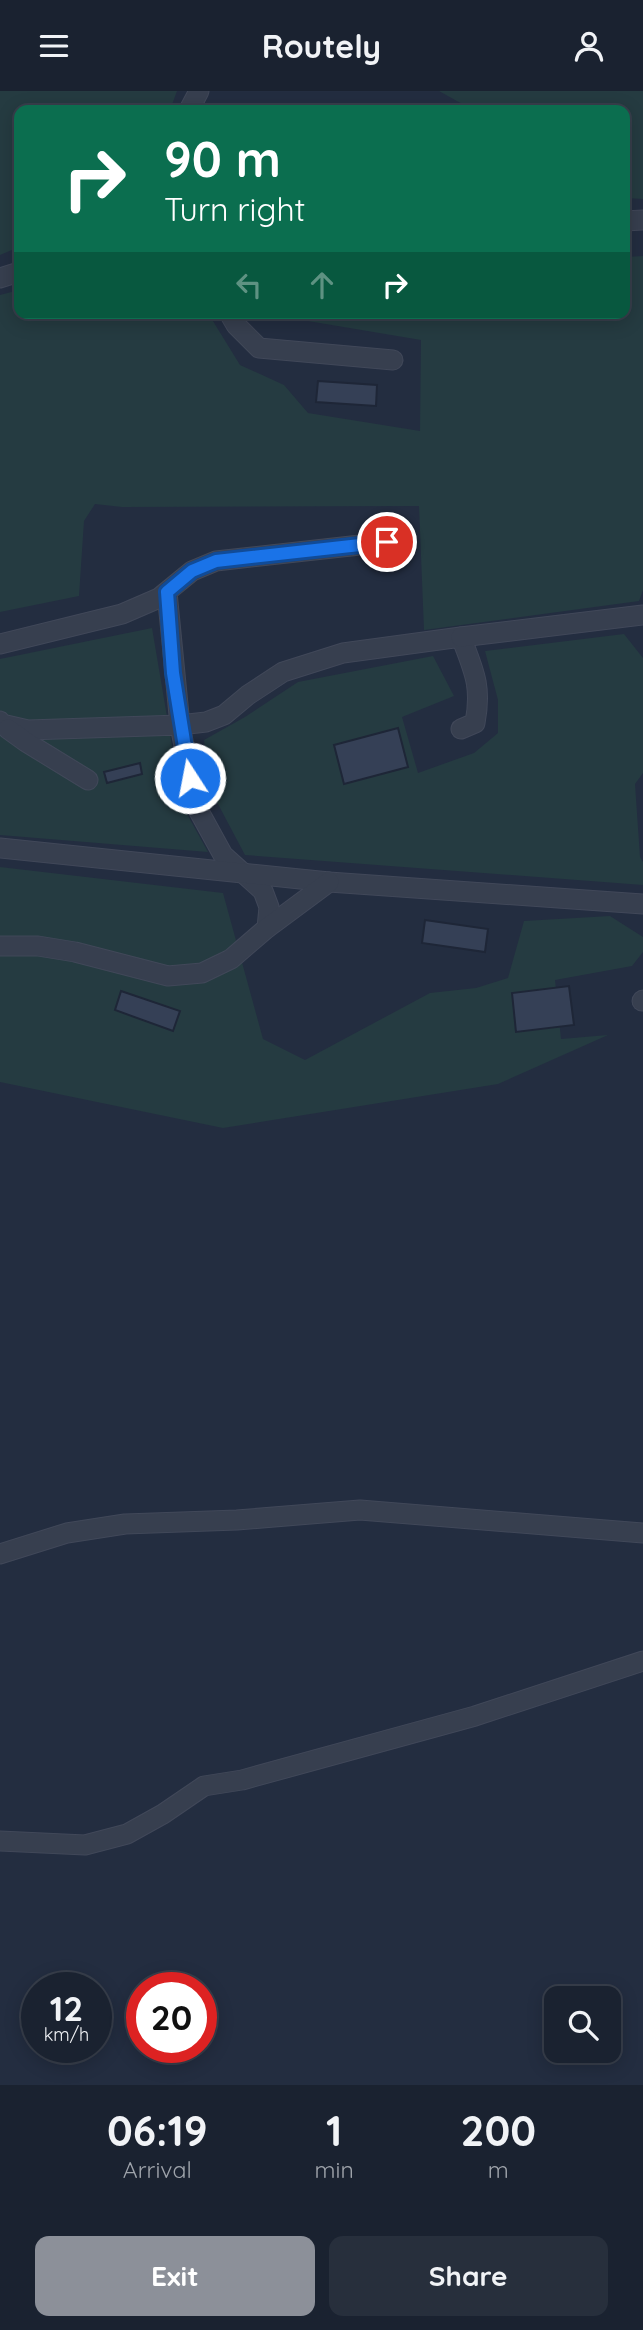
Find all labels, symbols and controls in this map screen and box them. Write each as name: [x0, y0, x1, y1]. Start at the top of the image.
text: Routely: [262, 26, 381, 66]
icon: menu: [35, 27, 73, 65]
icon: person: [570, 27, 608, 65]
text: 90 m: [164, 128, 281, 189]
icon: right: [49, 133, 140, 224]
text: Turn right: [164, 189, 305, 229]
icon: left: [230, 266, 268, 304]
icon: ahead: [303, 266, 341, 304]
icon: right: [376, 266, 414, 304]
pin: [357, 512, 417, 572]
icon: arrive: [368, 523, 406, 561]
position arrow: [153, 741, 227, 815]
speed limit sign: 20: [126, 1972, 217, 2063]
text: 12: [50, 1986, 83, 2030]
map controls: [544, 1986, 621, 2063]
button: search: [544, 1986, 621, 2063]
text: km/h: [44, 2023, 89, 2046]
text: 06:19: [107, 2104, 208, 2157]
text: 1: [326, 2104, 342, 2157]
text: 200: [461, 2104, 536, 2157]
text: Arrival: [123, 2155, 192, 2184]
text: min: [315, 2155, 354, 2184]
text: m: [488, 2155, 509, 2184]
button: Exit: [35, 2236, 315, 2316]
button: Share: [329, 2236, 608, 2316]

